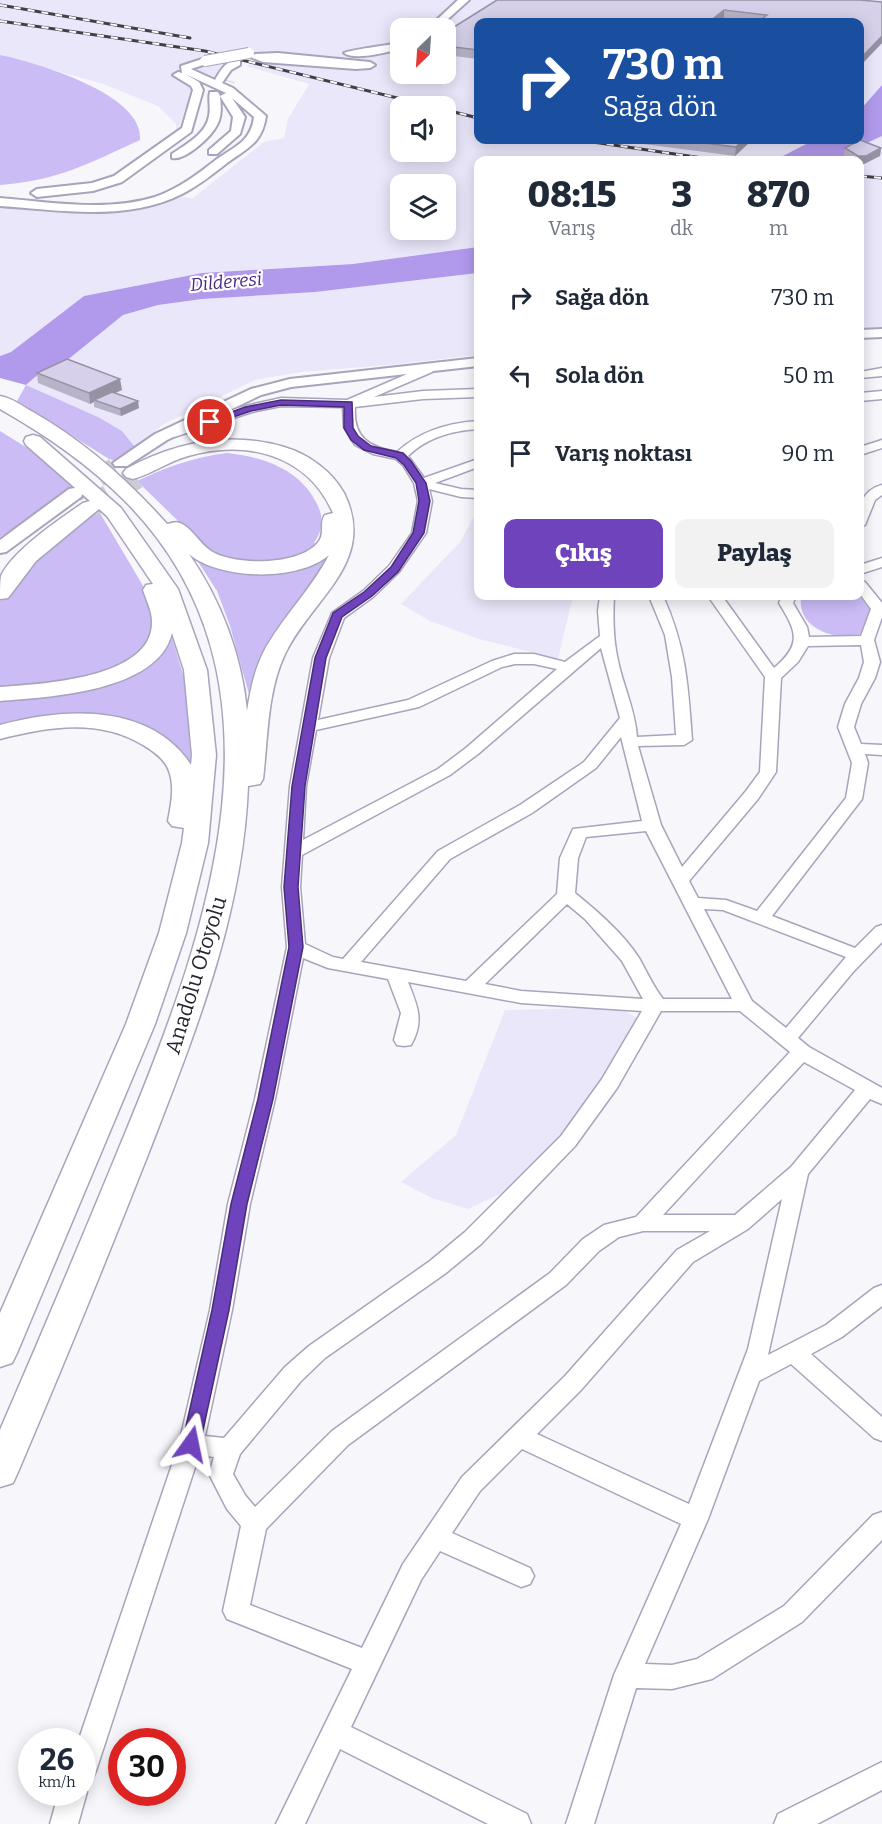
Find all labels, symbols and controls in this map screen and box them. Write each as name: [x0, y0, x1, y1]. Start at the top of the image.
north arrow: [390, 18, 456, 84]
map controls: [390, 18, 456, 240]
text: 730 m: [603, 40, 723, 90]
icon: right: [504, 42, 582, 120]
text: Sağa dön: [603, 91, 717, 123]
button: sound: [390, 96, 456, 162]
text: 08:15: [527, 173, 617, 217]
text: 3: [671, 173, 692, 217]
text: 870: [747, 173, 811, 217]
button: layers: [390, 174, 456, 240]
text: Varış: [548, 216, 596, 240]
text: dk: [670, 216, 693, 240]
text: m: [769, 216, 788, 240]
water label: Dilderesi: [189, 268, 263, 296]
icon: right: [504, 281, 537, 314]
text: Sağa dön: [555, 284, 649, 311]
text: 730 m: [771, 284, 834, 311]
icon: left: [504, 359, 537, 392]
text: Sola dön: [555, 362, 644, 389]
text: 50 m: [783, 362, 834, 389]
pin: [184, 396, 235, 447]
icon: arrive: [193, 405, 226, 438]
icon: arrive: [504, 437, 537, 470]
text: Varış noktası: [555, 440, 692, 467]
text: 90 m: [782, 440, 834, 467]
button: Çıkış: [504, 519, 663, 588]
button: Paylaş: [675, 519, 834, 588]
street label: Anadolu Otoyolu: [160, 893, 232, 1057]
position arrow: [159, 1412, 223, 1476]
speed limit sign: 30: [108, 1728, 186, 1806]
text: 26: [40, 1742, 74, 1778]
text: km/h: [38, 1773, 76, 1791]

